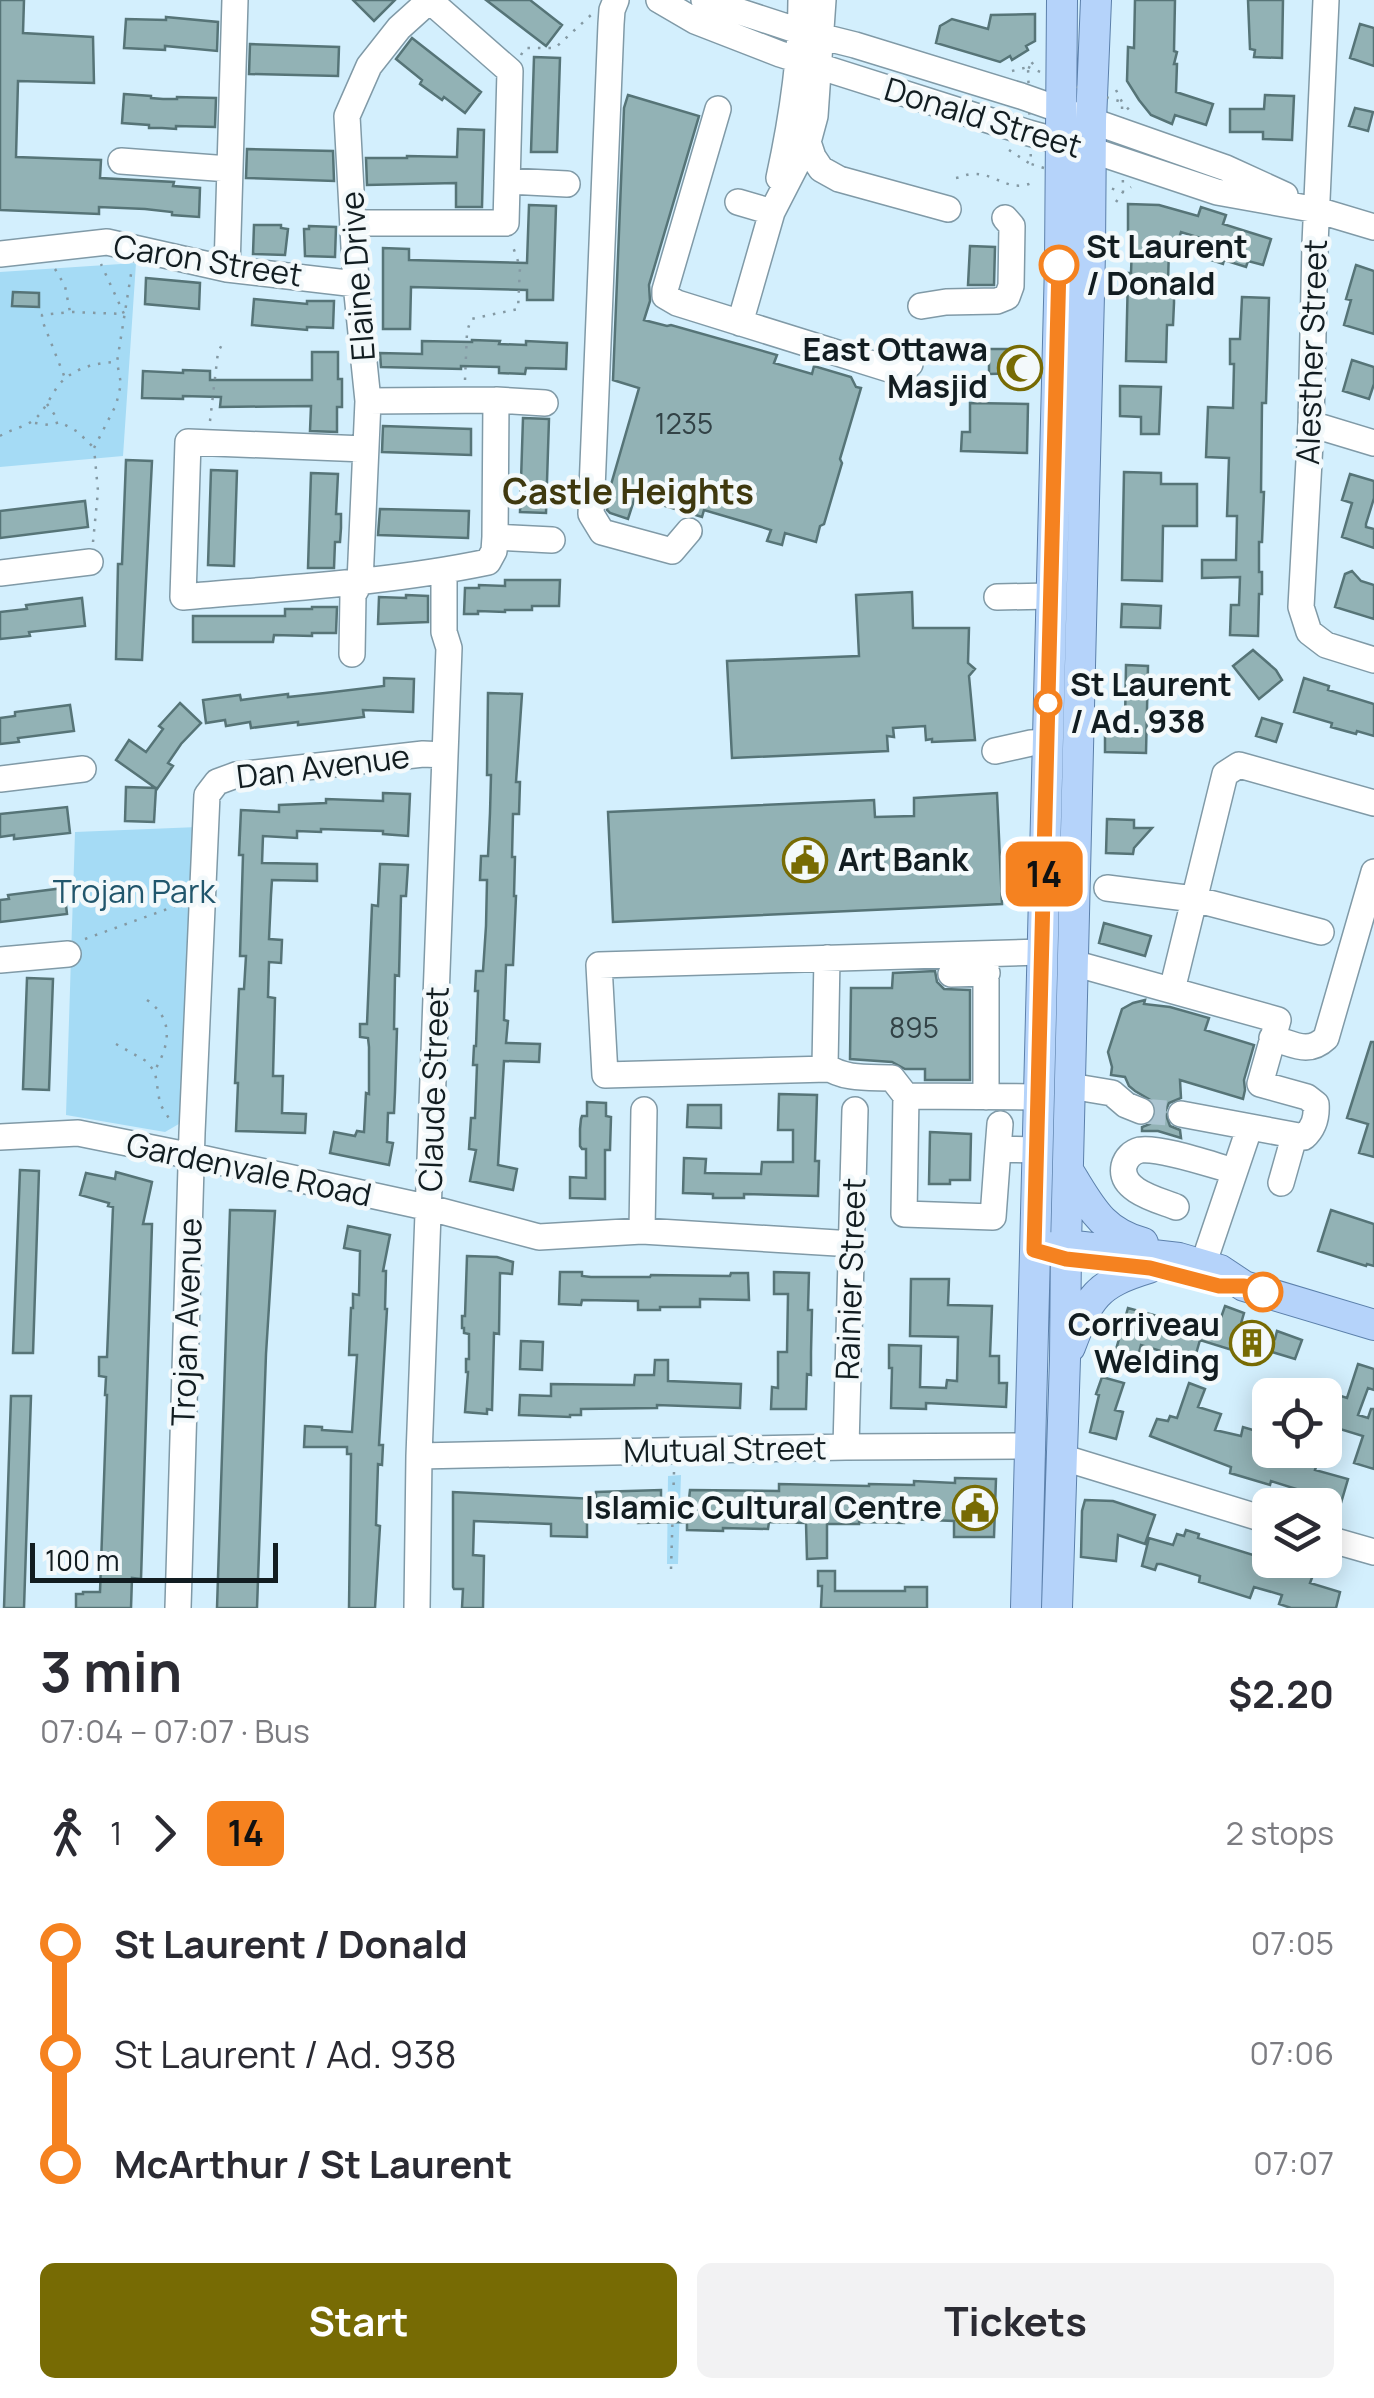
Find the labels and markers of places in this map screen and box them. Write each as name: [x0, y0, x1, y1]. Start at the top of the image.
place label: St Laurent / Donald: [1086, 224, 1248, 305]
marker: St Laurent / Donald: [1040, 246, 1078, 284]
place label: East Ottawa Masjid: [803, 327, 988, 408]
mosque icon: East Ottawa Masjid: [997, 345, 1043, 391]
place label: St Laurent / Ad. 938: [1070, 662, 1232, 743]
marker: St Laurent / Ad. 938: [1035, 690, 1061, 716]
public building icon: Art Bank: [782, 837, 828, 883]
place label: Art Bank: [838, 837, 969, 881]
unlabelled marker: [1244, 1273, 1282, 1311]
place label: Corriveau Welding: [1068, 1302, 1220, 1383]
building icon: Corriveau Welding: [1229, 1320, 1275, 1366]
place label: Islamic Cultural Centre: [585, 1485, 942, 1529]
public building icon: Islamic Cultural Centre: [952, 1485, 998, 1531]

